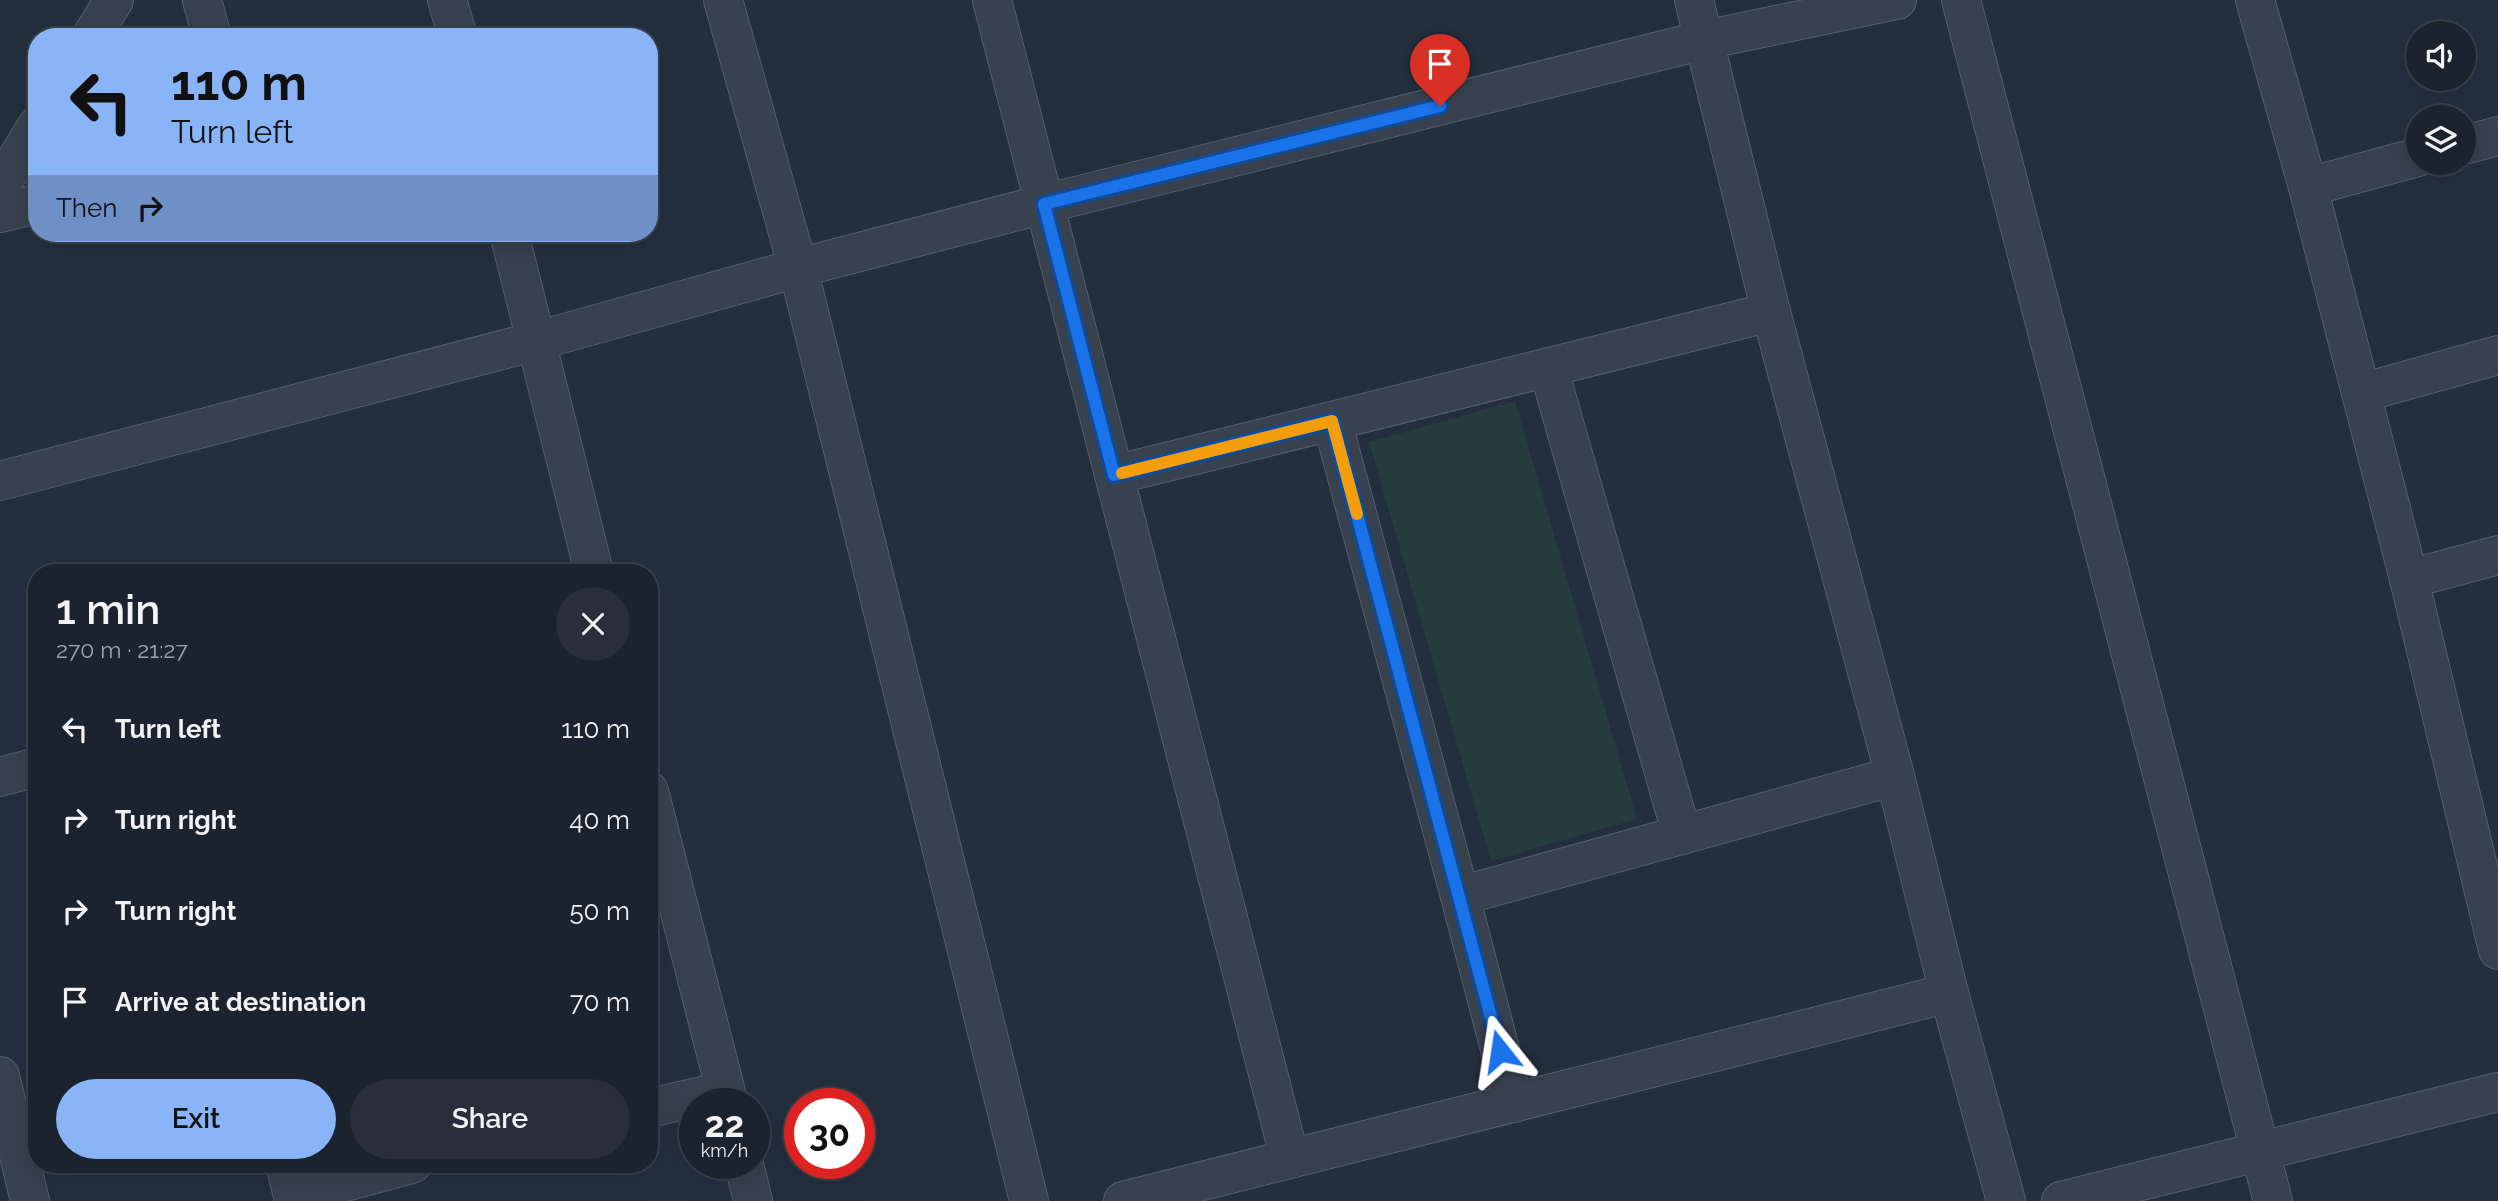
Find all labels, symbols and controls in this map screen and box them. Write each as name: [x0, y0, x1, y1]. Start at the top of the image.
map controls: [2406, 21, 2476, 175]
button: sound: [2406, 21, 2476, 91]
pin: [1410, 34, 1470, 106]
icon: arrive: [1421, 45, 1459, 83]
text: 110 m: [171, 54, 307, 111]
icon: left: [56, 56, 147, 147]
button: layers: [2406, 105, 2476, 175]
text: Turn left: [171, 113, 293, 150]
icon: right: [131, 189, 169, 227]
text: Then: [56, 193, 117, 223]
text: 1 min: [56, 585, 160, 634]
button: close: [556, 587, 630, 661]
text: 270 m · 21:27: [56, 636, 188, 663]
icon: left: [56, 710, 94, 748]
text: Turn left: [115, 714, 221, 744]
text: 110 m: [561, 714, 630, 744]
icon: right: [56, 801, 94, 839]
text: Turn right: [115, 805, 236, 835]
text: 40 m: [569, 805, 630, 835]
icon: right: [56, 892, 94, 930]
text: Turn right: [115, 896, 236, 926]
text: 50 m: [569, 896, 630, 926]
icon: arrive: [56, 983, 94, 1021]
text: Arrive at destination: [115, 987, 366, 1017]
text: 70 m: [570, 987, 630, 1017]
position arrow: [1463, 1014, 1537, 1088]
button: Exit: [56, 1079, 336, 1159]
button: Share: [350, 1079, 630, 1159]
speed limit sign: 30: [784, 1088, 875, 1179]
text: 22: [705, 1104, 744, 1145]
text: km/h: [701, 1140, 748, 1161]

